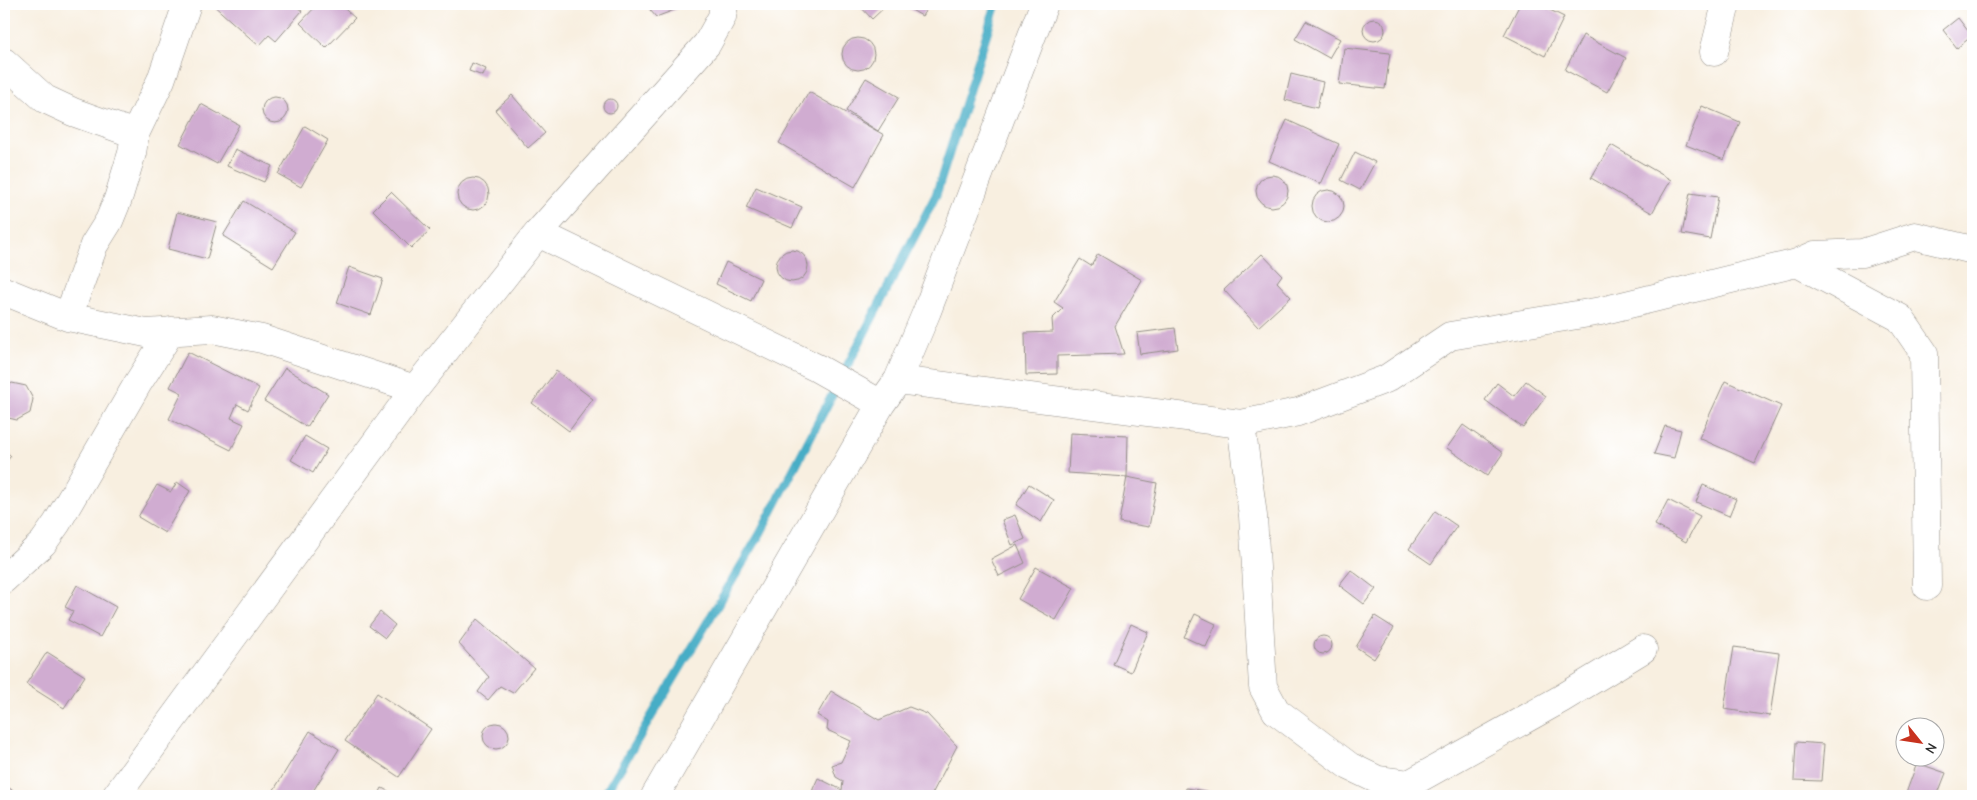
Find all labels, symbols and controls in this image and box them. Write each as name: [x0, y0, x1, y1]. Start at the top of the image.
north arrow: [1894, 718, 1944, 768]
text: N: [1921, 740, 1940, 756]

